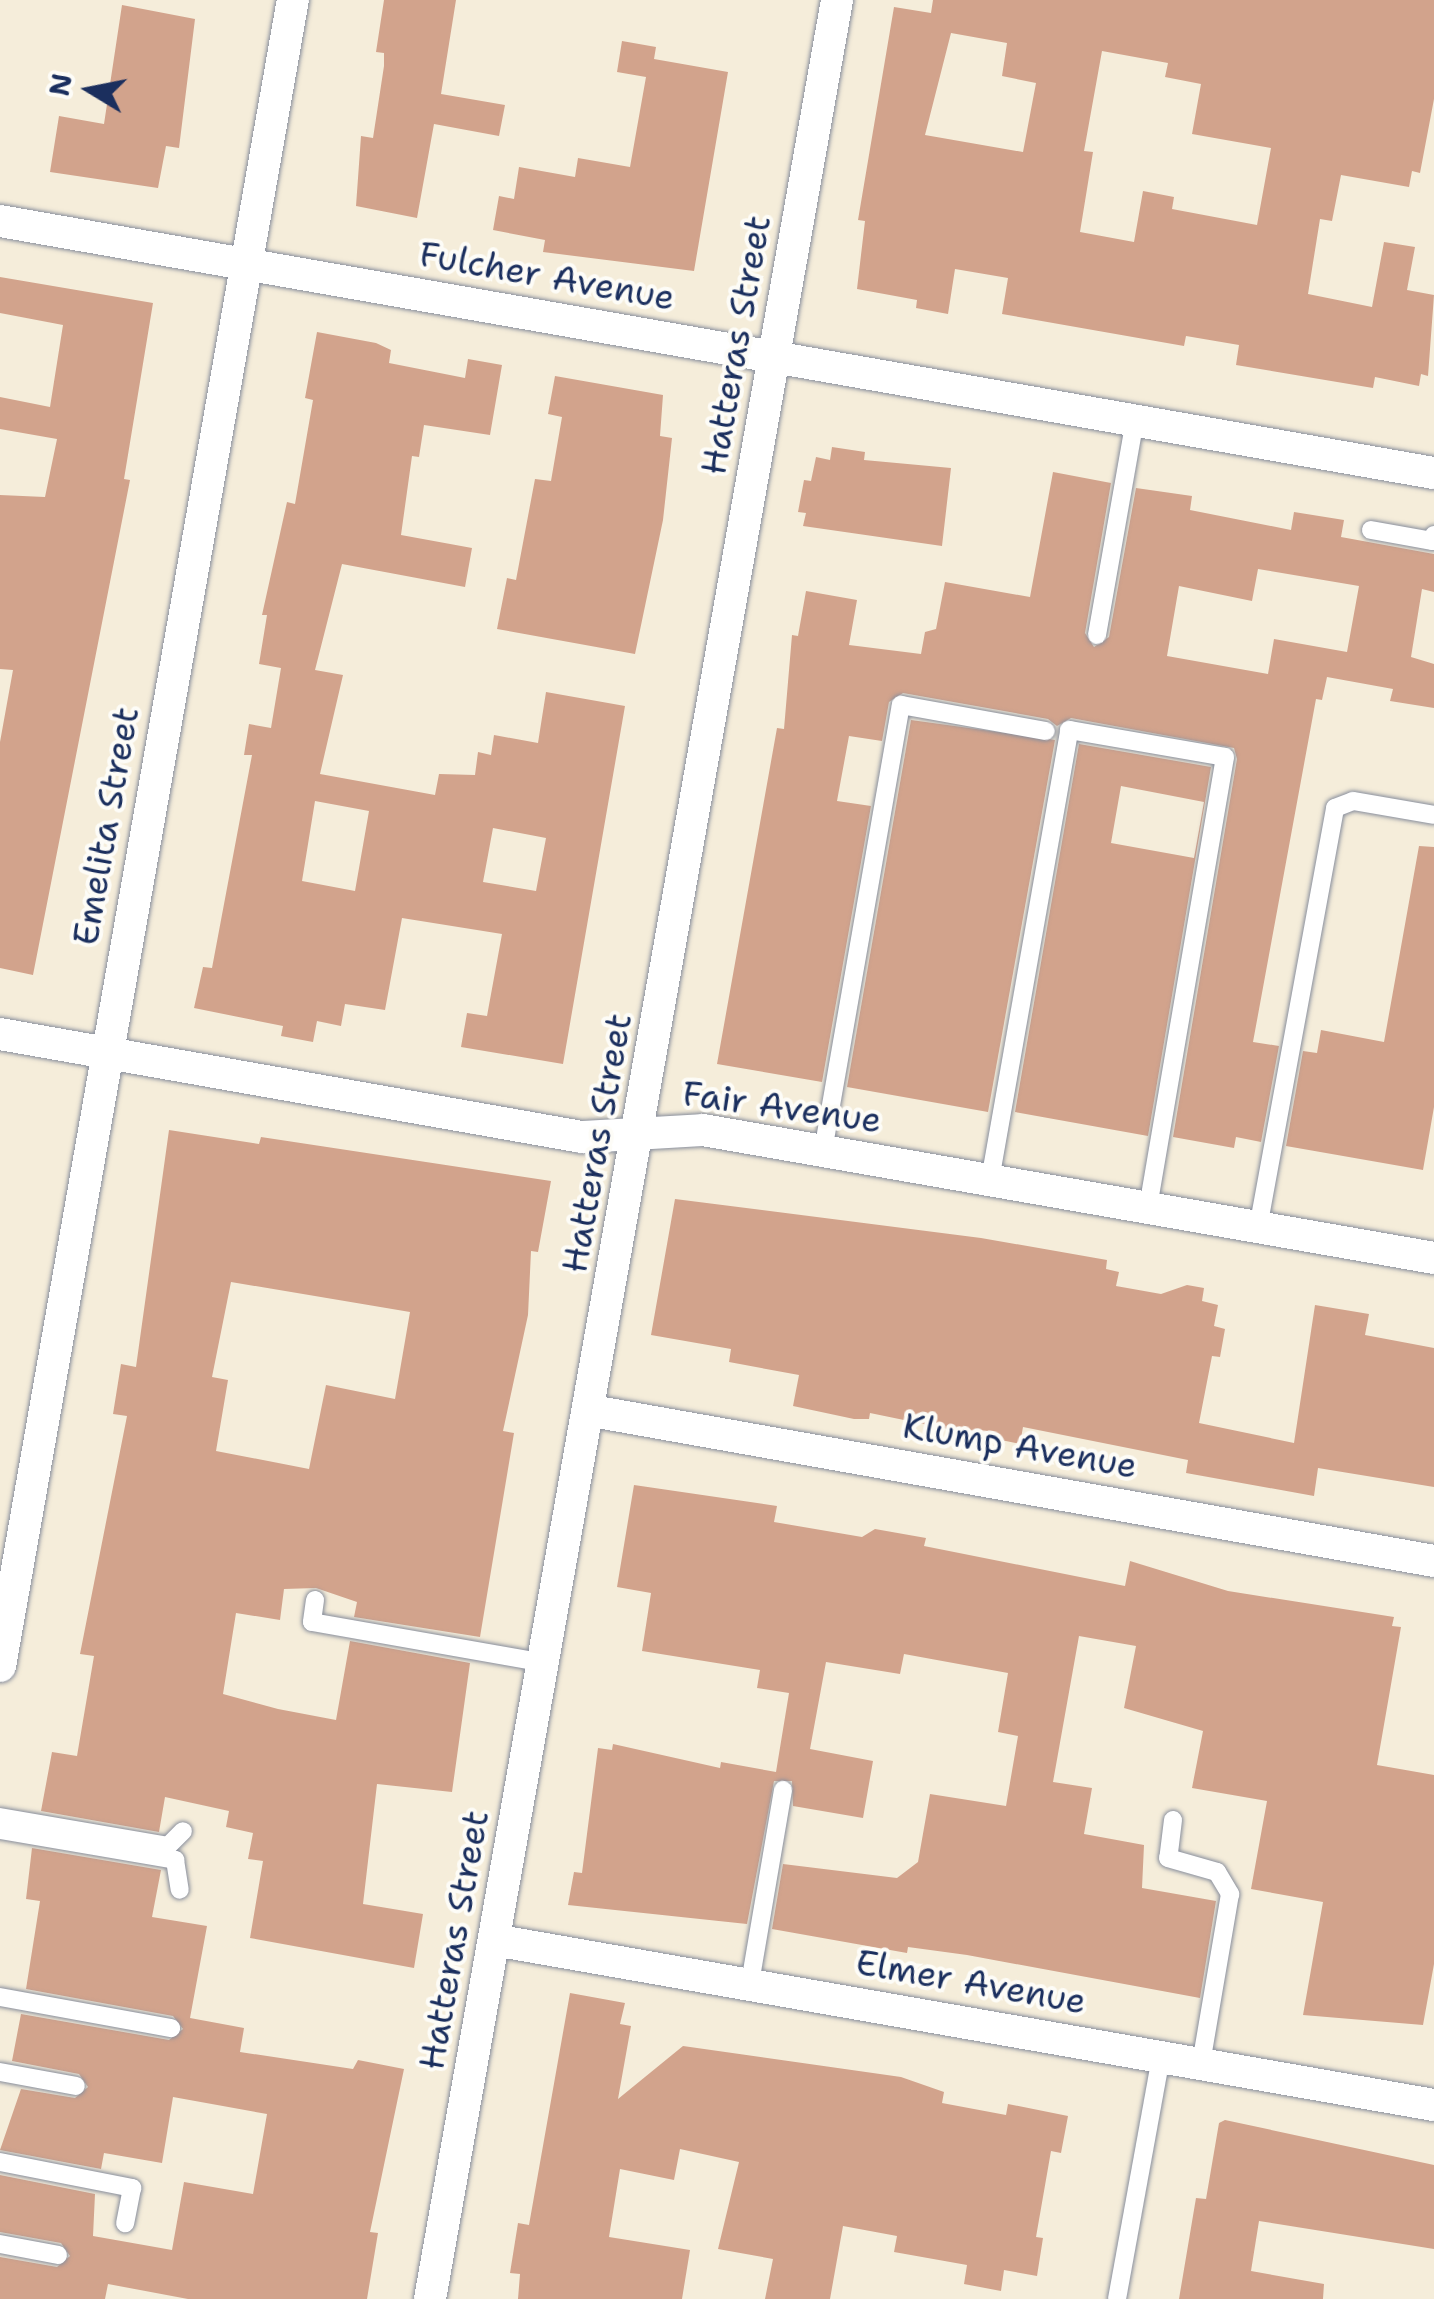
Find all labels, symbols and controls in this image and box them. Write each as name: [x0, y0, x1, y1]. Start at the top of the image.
north arrow: [40, 40, 140, 140]
text: N: [40, 71, 81, 99]
street label: Hatteras Street: [693, 212, 779, 478]
street label: Fulcher Avenue: [416, 233, 678, 319]
street label: Emelita Street: [64, 704, 148, 948]
street label: Hatteras Street: [554, 1010, 640, 1276]
street label: Fair Avenue: [680, 1072, 884, 1142]
street label: Klump Avenue: [900, 1405, 1140, 1487]
street label: Hatteras Street: [411, 1807, 497, 2073]
street label: Elmer Avenue: [853, 1941, 1089, 2023]

